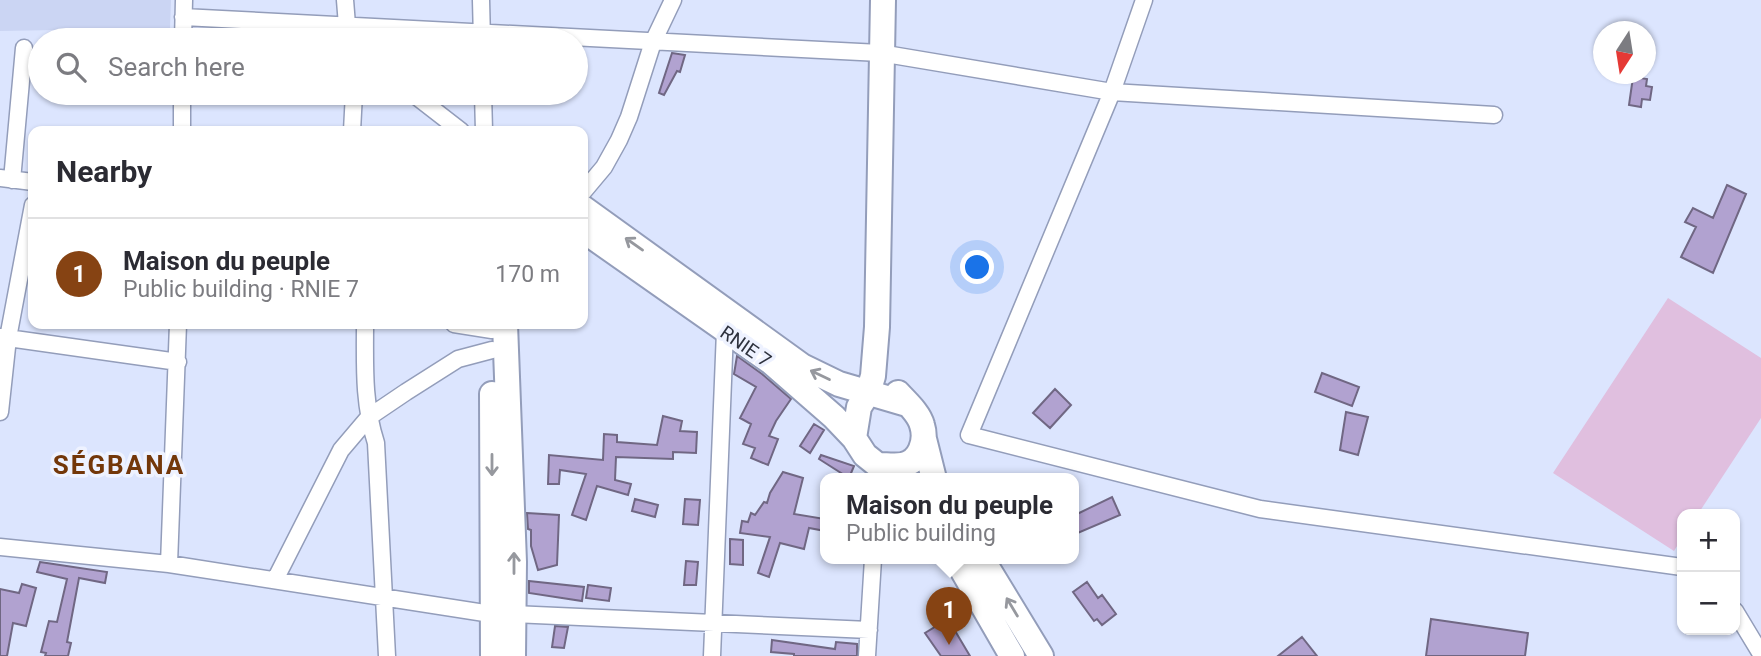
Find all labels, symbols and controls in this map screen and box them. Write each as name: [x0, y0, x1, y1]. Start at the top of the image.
north arrow: [1593, 21, 1656, 84]
search box: [28, 28, 588, 105]
icon: search: [52, 48, 90, 86]
text: Search here: [108, 52, 245, 82]
text: Nearby: [56, 154, 152, 189]
one-way arrow: [625, 237, 644, 251]
text: Maison du peuple: [123, 246, 330, 276]
your location: [960, 250, 994, 284]
text: 1: [72, 261, 86, 288]
text: 170 m: [495, 261, 560, 288]
text: Public building · RNIE 7: [123, 276, 359, 303]
street label: RNIE 7: [716, 321, 776, 372]
one-way arrow: [810, 368, 831, 381]
district label: SÉGBANA: [53, 450, 185, 480]
one-way arrow: [485, 454, 499, 477]
popup: [820, 473, 1079, 564]
text: Maison du peuple: [846, 490, 1053, 520]
map controls: [1677, 509, 1740, 635]
button: +: [1677, 509, 1740, 572]
text: Public building: [846, 520, 996, 547]
one-way arrow: [507, 552, 521, 575]
button: −: [1677, 572, 1740, 635]
pin: 1: [926, 587, 972, 645]
one-way arrow: [1005, 598, 1019, 618]

